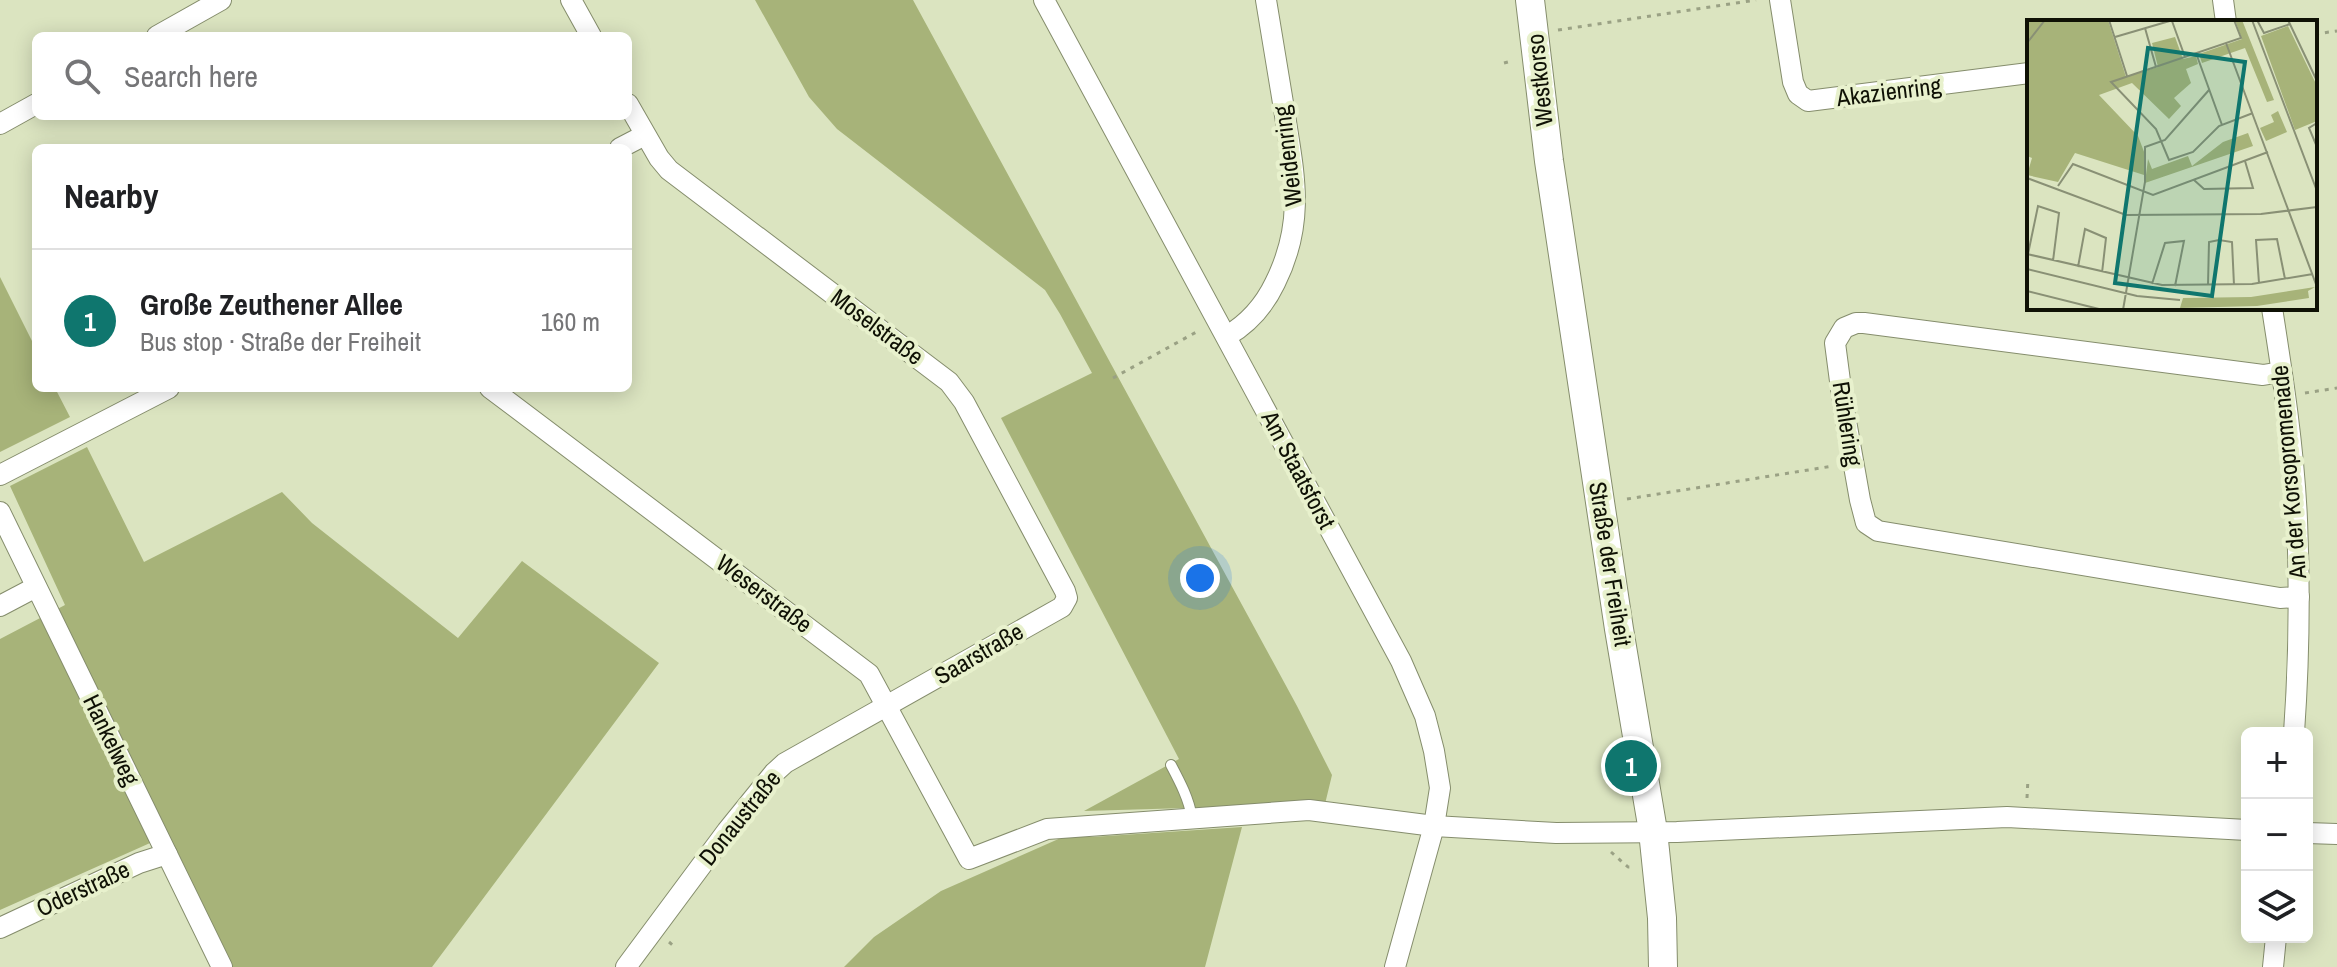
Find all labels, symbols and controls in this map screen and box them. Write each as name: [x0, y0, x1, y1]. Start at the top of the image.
inset map: [2027, 20, 2317, 310]
search box: [32, 32, 632, 120]
street label: Westkorso: [1518, 32, 1560, 128]
icon: search: [60, 54, 104, 98]
text: Search here: [124, 56, 258, 96]
street label: Akazienring: [1834, 69, 1943, 113]
street label: Weidenring: [1265, 104, 1309, 208]
text: Nearby: [64, 173, 159, 219]
street label: Moselstraße: [825, 281, 930, 372]
text: Große Zeuthener Allee: [140, 284, 403, 324]
text: 1: [84, 304, 96, 339]
text: 160 m: [541, 304, 600, 339]
text: Bus stop · Straße der Freiheit: [140, 324, 421, 359]
street label: An der Korsopromenade: [2263, 364, 2313, 581]
street label: Rühlering: [1826, 379, 1870, 469]
street label: Am Staatsforst: [1254, 404, 1344, 534]
street label: Straße der Freiheit: [1582, 479, 1640, 649]
street label: Weserstraße: [710, 547, 819, 640]
your location: [1180, 558, 1220, 598]
street label: Saarstraße: [928, 615, 1029, 691]
street label: Hankelweg: [76, 689, 148, 790]
map controls: [2241, 727, 2313, 943]
button: +: [2241, 727, 2313, 799]
pin: 1: [1605, 736, 1657, 796]
street label: Donaustraße: [691, 763, 787, 872]
button: −: [2241, 799, 2313, 871]
street label: Oderstraße: [31, 853, 134, 924]
button: layers: [2241, 871, 2313, 943]

